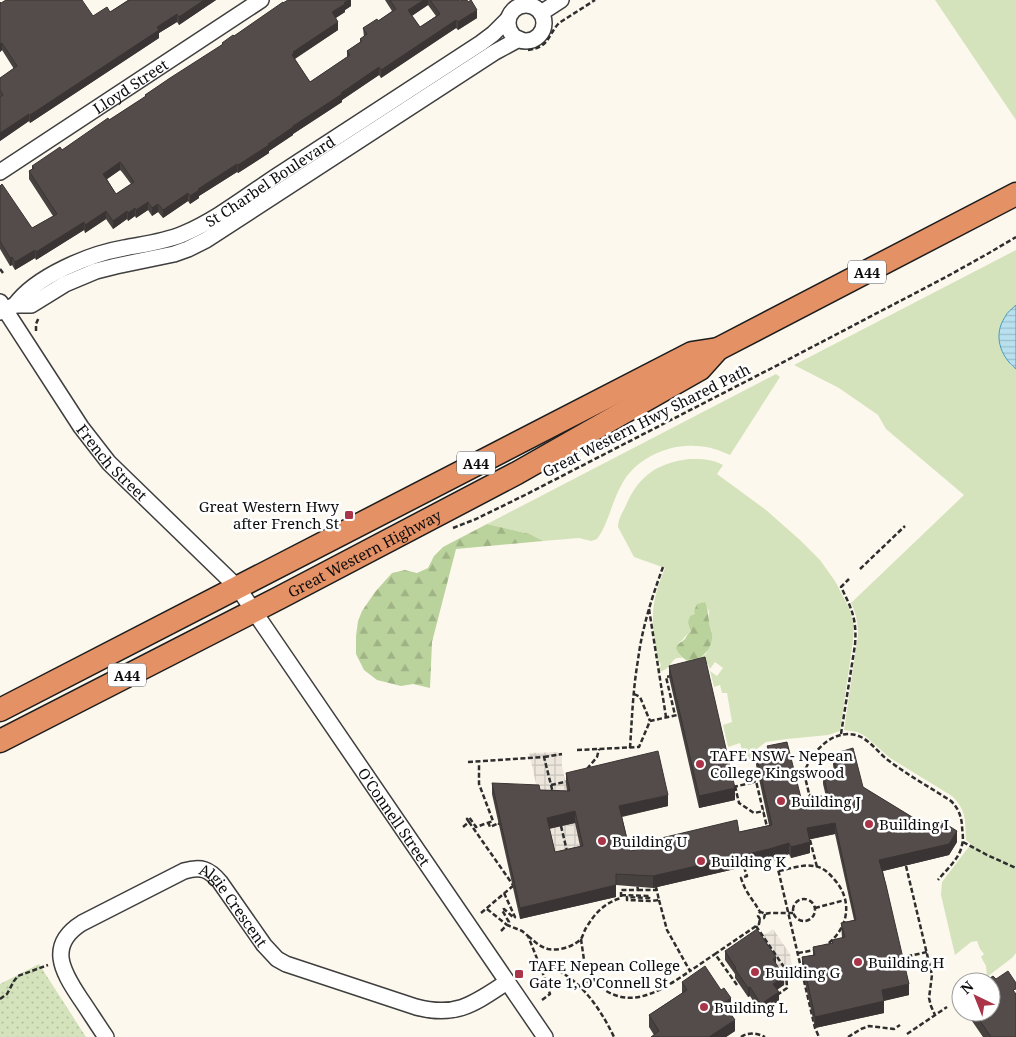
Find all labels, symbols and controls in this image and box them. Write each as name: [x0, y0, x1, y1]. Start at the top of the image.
street label: Lloyd Street: [89, 54, 172, 118]
street label: St Charbel Boulevard: [201, 131, 339, 231]
road number: A44: [848, 260, 886, 284]
street label: Great Western Hwy Shared Path: [539, 358, 754, 481]
street label: French Street: [72, 420, 152, 505]
road number: A44: [457, 452, 495, 474]
place label: Great Western Hwy after French St: [199, 496, 340, 533]
street label: Great Western Highway: [284, 504, 445, 602]
marker: Great Western Hwy after French St: [343, 509, 355, 521]
road number: A44: [108, 664, 146, 686]
place label: TAFE NSW - Nepean College Kingswood: [710, 745, 854, 782]
marker: TAFE NSW - Nepean College Kingswood: [694, 758, 706, 770]
street label: O'Connell Street: [354, 763, 435, 870]
place label: Building J: [791, 791, 861, 811]
marker: Building J: [775, 795, 787, 807]
place label: Building I: [879, 814, 949, 834]
marker: Building I: [863, 818, 875, 830]
place label: Building U: [612, 831, 687, 851]
marker: Building U: [596, 835, 608, 847]
place label: Building K: [711, 851, 786, 871]
marker: Building K: [695, 855, 707, 867]
street label: Algie Crescent: [197, 859, 272, 951]
place label: Building H: [868, 952, 944, 972]
place label: TAFE Nepean College Gate 1, O'Connell St: [529, 955, 680, 992]
marker: Building H: [852, 956, 864, 968]
place label: Building G: [765, 962, 840, 982]
marker: Building G: [749, 966, 761, 978]
marker: TAFE Nepean College Gate 1, O'Connell St: [513, 968, 525, 980]
north arrow: [951, 972, 1001, 1022]
text: N: [956, 976, 977, 998]
place label: Building L: [714, 997, 788, 1017]
marker: Building L: [698, 1001, 710, 1013]

